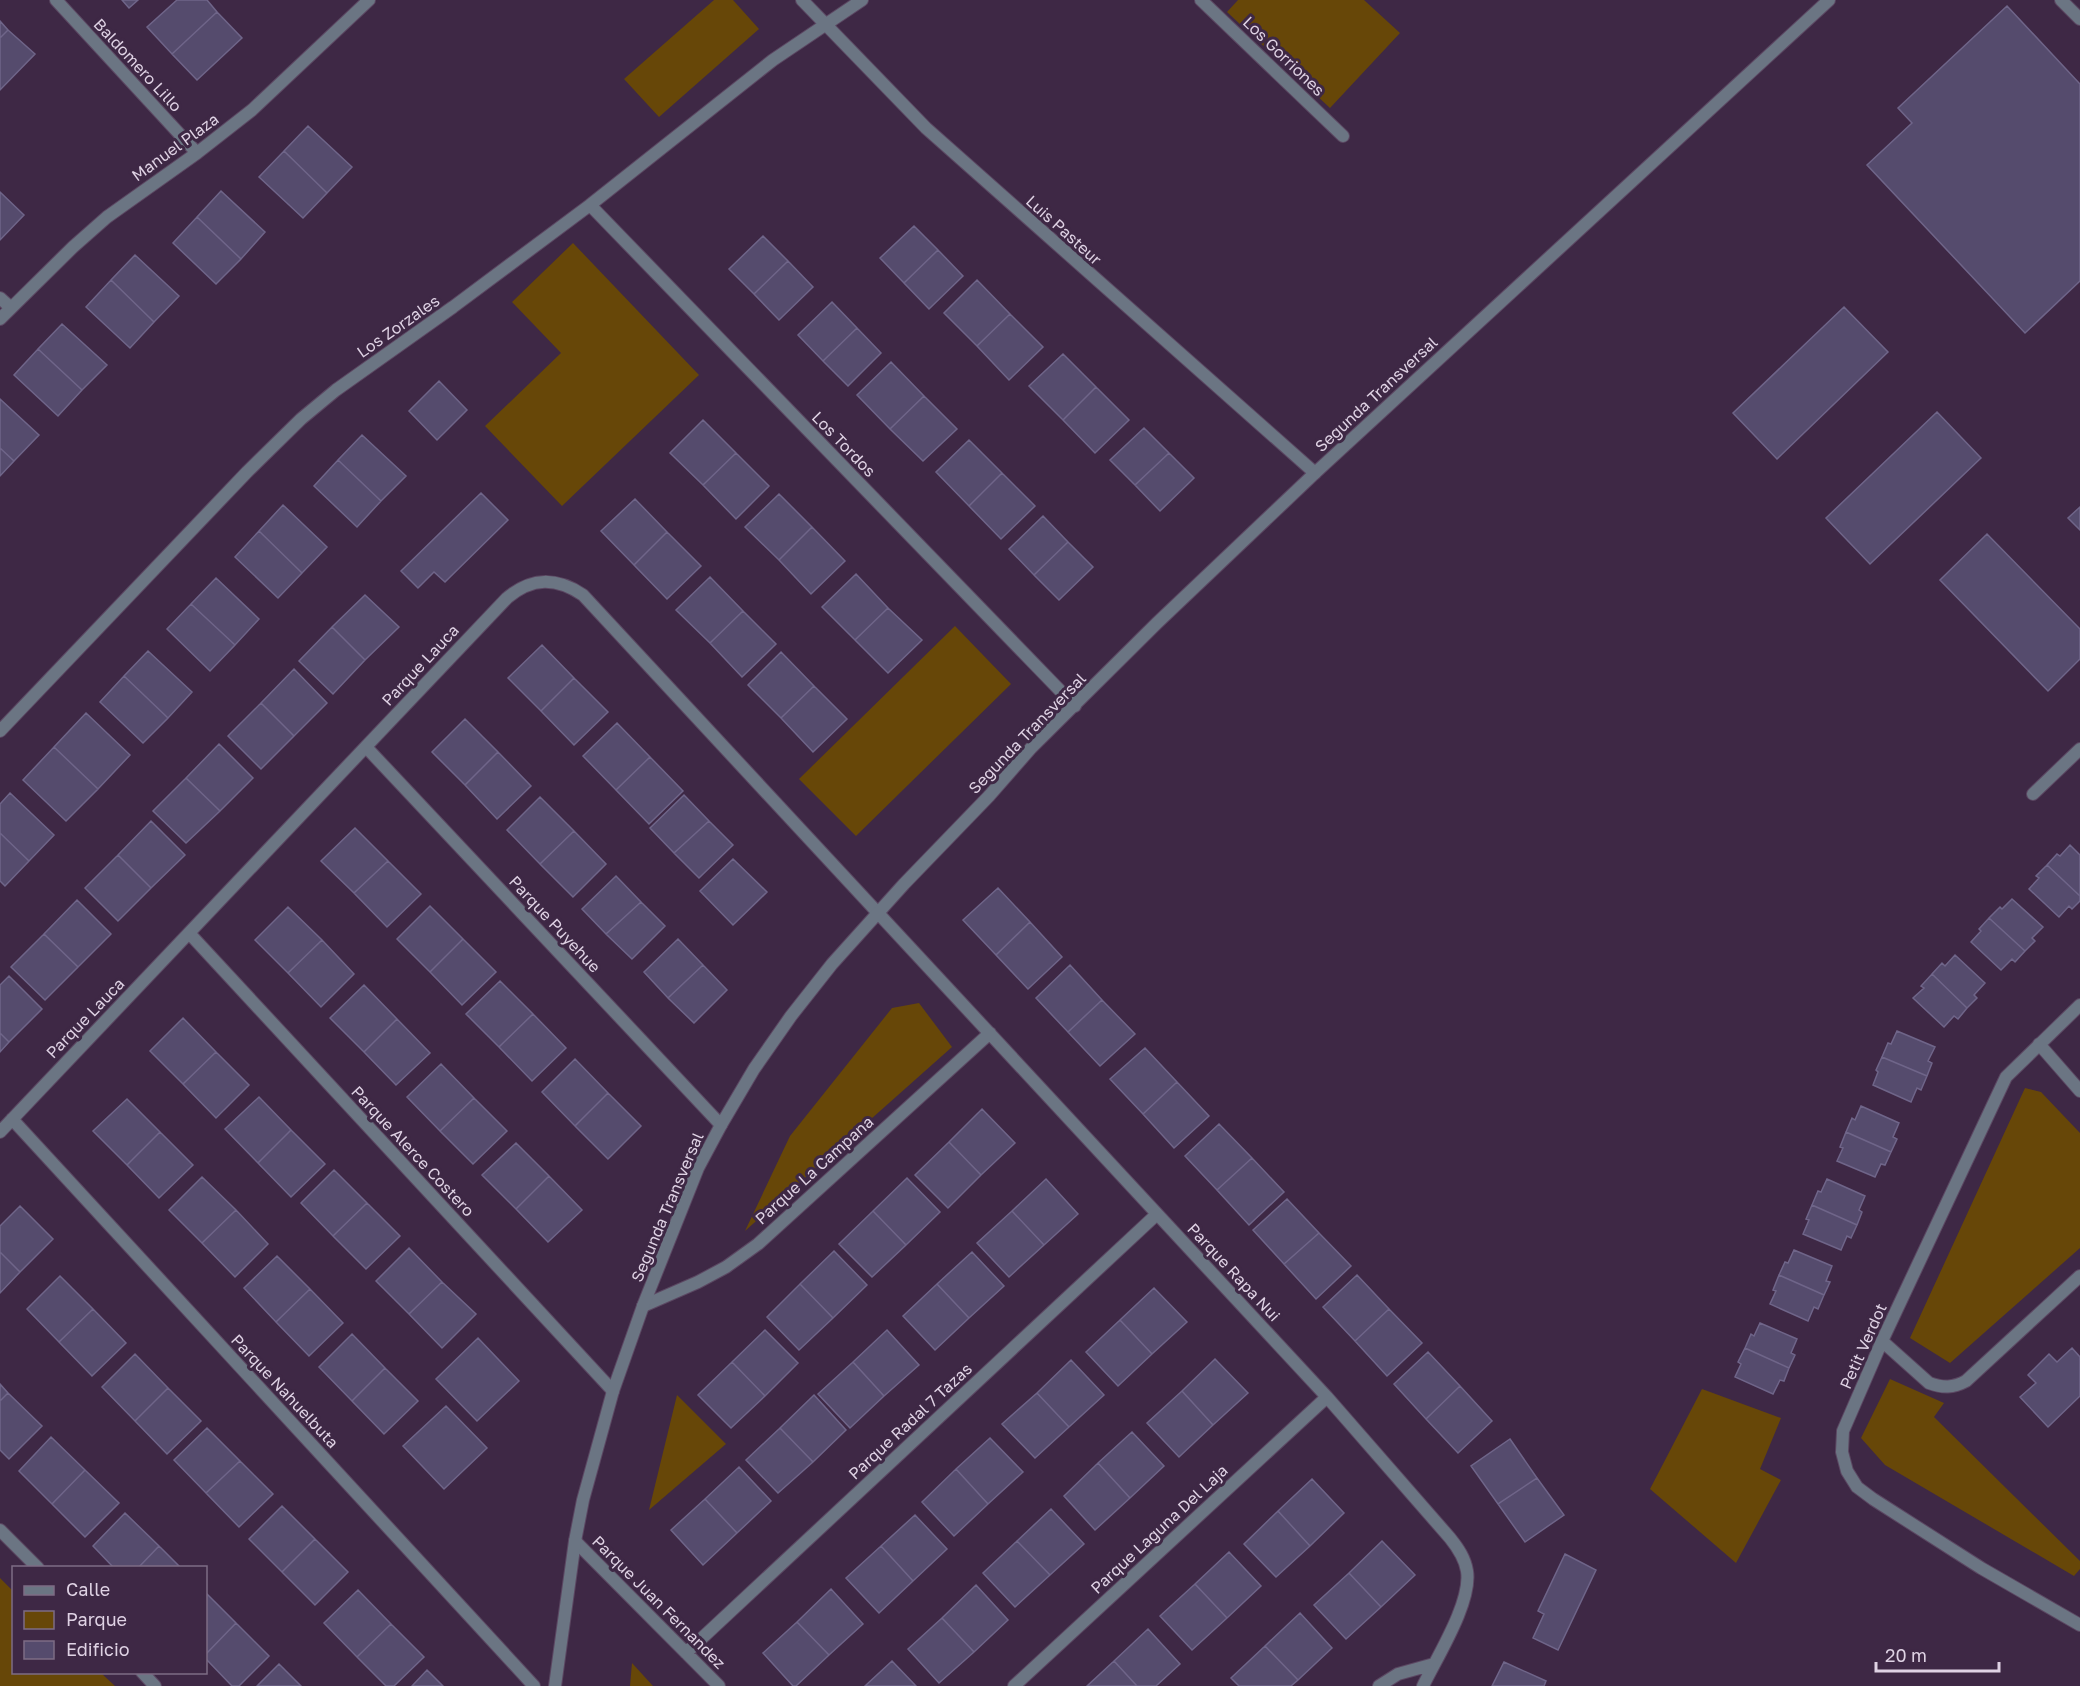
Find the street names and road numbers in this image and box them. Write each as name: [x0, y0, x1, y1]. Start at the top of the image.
street label: Los Gorriones: [1239, 12, 1329, 100]
street label: Baldomero Lillo: [90, 14, 186, 116]
street label: Manuel Plaza: [128, 109, 222, 185]
street label: Luis Pasteur: [1022, 191, 1106, 269]
street label: Los Zorzales: [353, 290, 443, 362]
street label: Segunda Transversal: [1310, 332, 1442, 456]
street label: Los Tordos: [808, 407, 880, 481]
street label: Parque Lauca: [377, 620, 463, 710]
street label: Segunda Transversal: [964, 668, 1090, 798]
street label: Parque Puyehue: [505, 871, 605, 977]
street label: Parque Lauca: [42, 974, 128, 1062]
street label: Parque Alerce Costero: [347, 1082, 479, 1220]
street label: Parque La Campana: [751, 1112, 877, 1228]
street label: Segunda Transversal: [626, 1129, 708, 1285]
street label: Parque Rapa Nui: [1183, 1219, 1285, 1325]
street label: Petit Verdot: [1835, 1300, 1891, 1392]
street label: Parque Nahuelbuta: [227, 1330, 343, 1452]
street label: Parque Radal 7 Tazas: [844, 1359, 976, 1483]
street label: Parque Laguna Del Laja: [1086, 1460, 1232, 1598]
street label: Parque Juan Fernandez: [588, 1531, 730, 1673]

